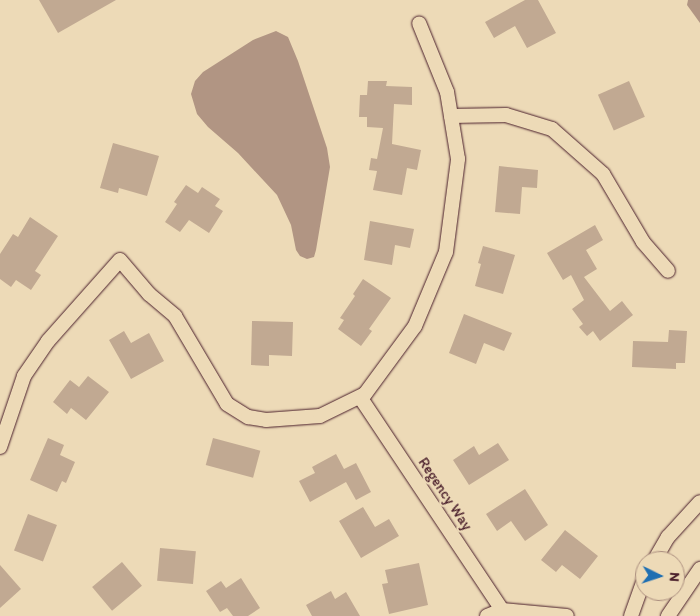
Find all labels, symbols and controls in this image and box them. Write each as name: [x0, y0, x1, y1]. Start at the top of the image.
street label: Regency Way: [414, 454, 476, 534]
north arrow: [635, 551, 685, 601]
text: N: [666, 572, 683, 582]

